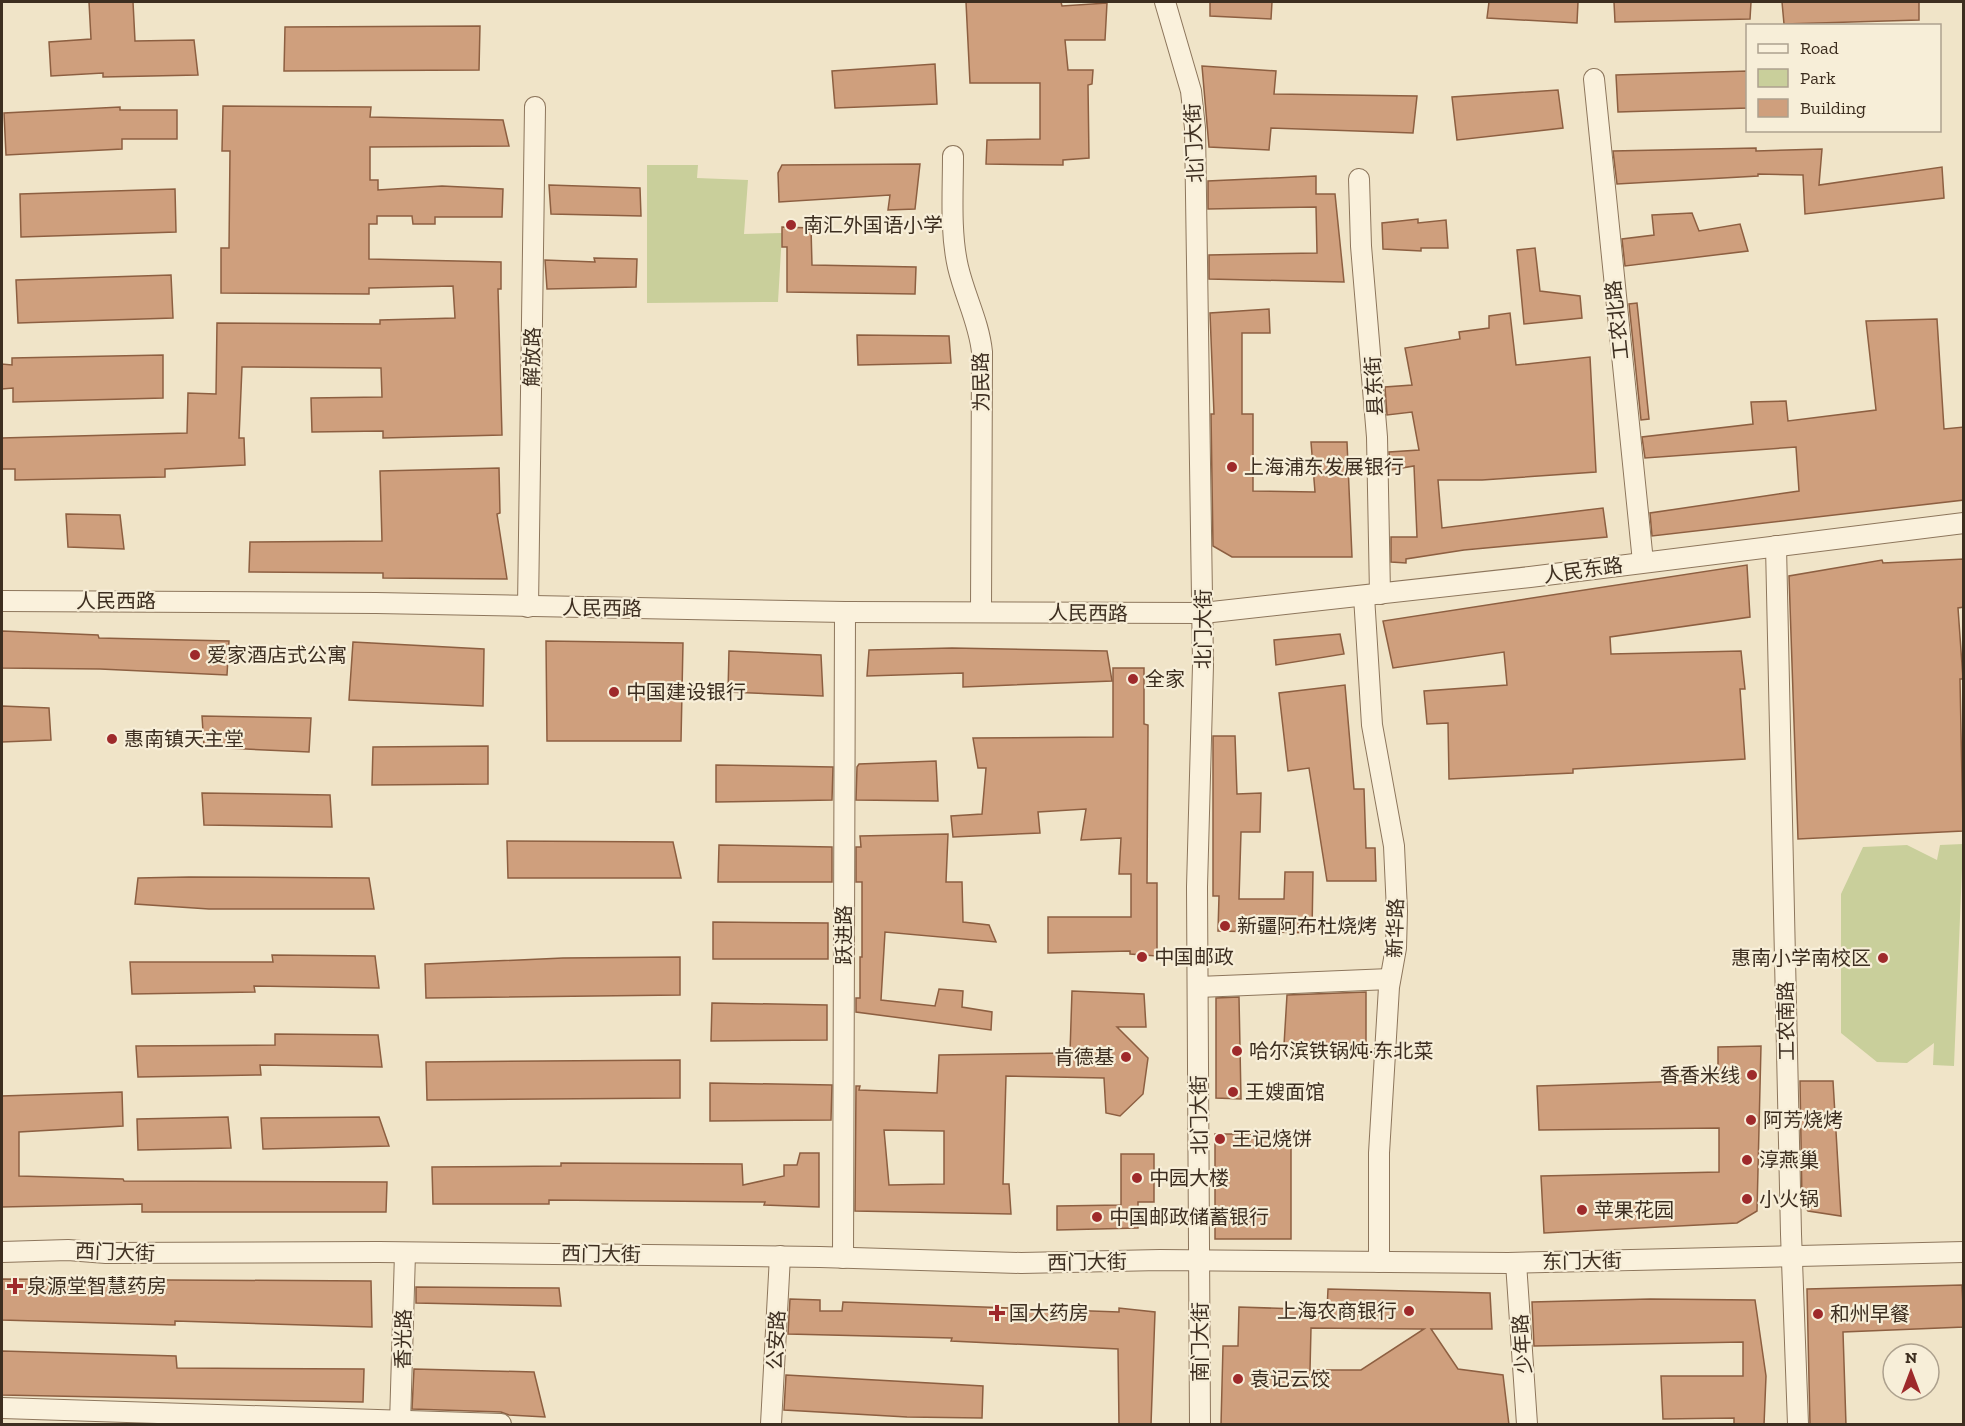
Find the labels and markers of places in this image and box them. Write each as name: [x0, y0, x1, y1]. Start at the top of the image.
place label: 南汇外国语小学: [803, 213, 943, 237]
marker: 南汇外国语小学: [784, 218, 798, 232]
place label: 上海浦东发展银行: [1244, 455, 1404, 479]
marker: 上海浦东发展银行: [1225, 460, 1239, 474]
place label: 爱家酒店式公寓: [207, 643, 347, 667]
marker: 爱家酒店式公寓: [188, 648, 202, 662]
place label: 全家: [1145, 667, 1185, 691]
marker: 全家: [1126, 672, 1140, 686]
place label: 中国建设银行: [626, 680, 746, 704]
marker: 中国建设银行: [607, 685, 621, 699]
place label: 惠南镇天主堂: [124, 727, 244, 751]
marker: 惠南镇天主堂: [105, 732, 119, 746]
place label: 新疆阿布杜烧烤: [1237, 914, 1377, 938]
marker: 新疆阿布杜烧烤: [1218, 919, 1232, 933]
place label: 中国邮政: [1154, 945, 1234, 969]
place label: 惠南小学南校区: [1731, 946, 1871, 970]
marker: 中国邮政: [1135, 950, 1149, 964]
marker: 惠南小学南校区: [1876, 951, 1890, 965]
place label: 哈尔滨铁锅炖·东北菜: [1249, 1039, 1433, 1063]
marker: 哈尔滨铁锅炖·东北菜: [1230, 1044, 1244, 1058]
place label: 肯德基: [1054, 1045, 1114, 1069]
marker: 肯德基: [1119, 1050, 1133, 1064]
place label: 香香米线: [1660, 1063, 1740, 1087]
marker: 香香米线: [1745, 1068, 1759, 1082]
place label: 王嫂面馆: [1245, 1080, 1325, 1104]
marker: 王嫂面馆: [1226, 1085, 1240, 1099]
place label: 阿芳烧烤: [1763, 1108, 1843, 1132]
marker: 阿芳烧烤: [1744, 1113, 1758, 1127]
place label: 王记烧饼: [1232, 1127, 1312, 1151]
marker: 王记烧饼: [1213, 1132, 1227, 1146]
place label: 淳燕巢: [1759, 1148, 1819, 1172]
marker: 淳燕巢: [1740, 1153, 1754, 1167]
place label: 中园大楼: [1149, 1166, 1229, 1190]
marker: 中园大楼: [1130, 1171, 1144, 1185]
place label: 小火锅: [1759, 1187, 1819, 1211]
marker: 小火锅: [1740, 1192, 1754, 1206]
place label: 苹果花园: [1594, 1198, 1674, 1222]
marker: 苹果花园: [1575, 1203, 1589, 1217]
place label: 中国邮政储蓄银行: [1109, 1205, 1269, 1229]
marker: 中国邮政储蓄银行: [1090, 1210, 1104, 1224]
place label: 泉源堂智慧药房: [27, 1274, 167, 1298]
marker: 泉源堂智慧药房: [8, 1279, 22, 1293]
place label: 上海农商银行: [1277, 1299, 1397, 1323]
place label: 国大药房: [1009, 1301, 1089, 1325]
place label: 和州早餐: [1830, 1302, 1910, 1326]
marker: 上海农商银行: [1402, 1304, 1416, 1318]
marker: 国大药房: [990, 1306, 1004, 1320]
marker: 和州早餐: [1811, 1307, 1825, 1321]
place label: 袁记云饺: [1250, 1367, 1330, 1391]
marker: 袁记云饺: [1231, 1372, 1245, 1386]

